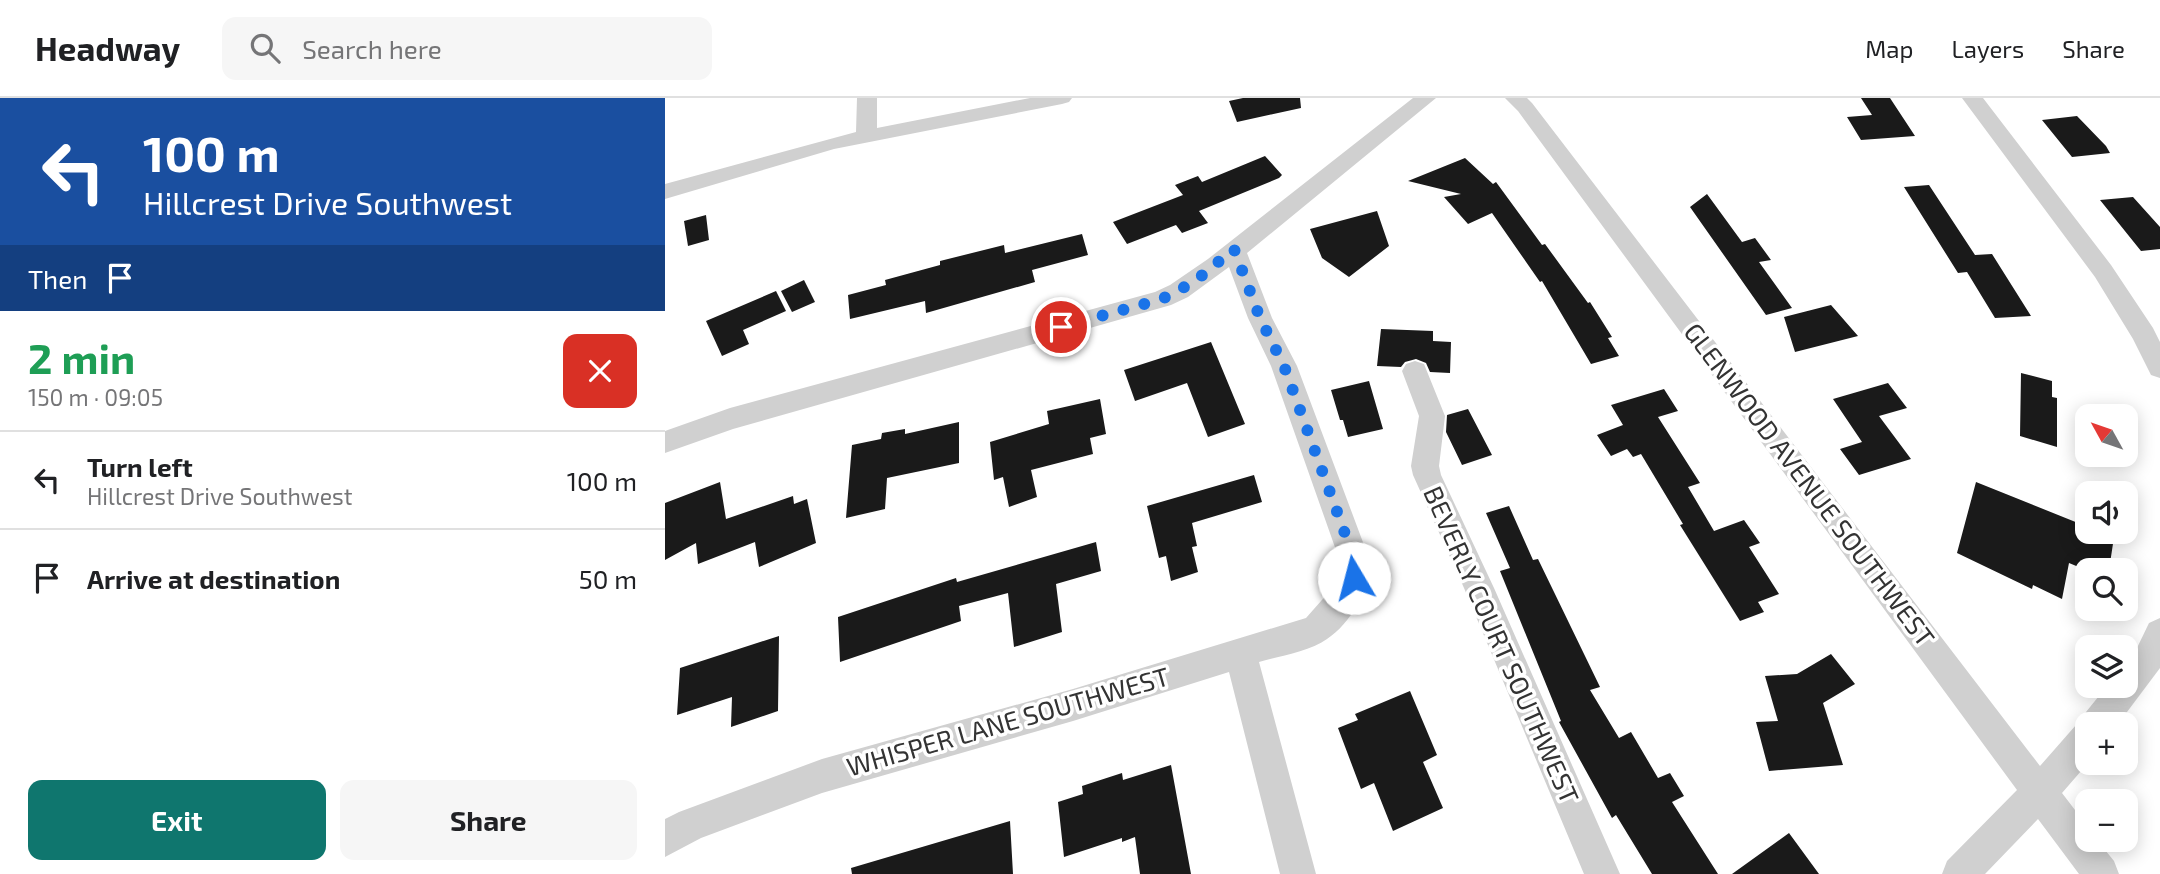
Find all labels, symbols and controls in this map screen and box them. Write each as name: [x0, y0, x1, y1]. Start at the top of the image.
search box: [222, 17, 712, 80]
text: Headway: [35, 28, 180, 68]
icon: search: [246, 29, 284, 67]
text: Search here: [302, 33, 442, 64]
text: Map: [1865, 34, 1913, 63]
text: Layers: [1951, 34, 2024, 63]
text: Share: [2062, 34, 2125, 63]
text: 100 m: [143, 123, 280, 182]
icon: left: [28, 126, 119, 217]
text: Hillcrest Drive Southwest: [143, 183, 512, 221]
icon: arrive: [101, 259, 139, 297]
text: Then: [28, 263, 87, 294]
pin: [1031, 297, 1091, 357]
icon: arrive: [1042, 308, 1080, 346]
street label: GLENWOOD AVENUE SOUTHWEST: [1678, 316, 1942, 652]
text: 2 min: [28, 332, 135, 382]
button: close: [563, 334, 637, 408]
text: 150 m · 09:05: [28, 383, 163, 411]
north arrow: [2075, 404, 2139, 467]
map controls: [2075, 404, 2138, 852]
text: Turn left: [87, 451, 193, 482]
icon: left: [28, 461, 66, 499]
text: 100 m: [567, 465, 637, 496]
street label: BEVERLY COURT SOUTHWEST: [1418, 481, 1586, 808]
button: sound: [2075, 481, 2138, 544]
text: Hillcrest Drive Southwest: [87, 482, 352, 510]
position arrow: [1317, 541, 1391, 615]
button: search: [2075, 558, 2138, 621]
icon: arrive: [28, 559, 66, 597]
text: Arrive at destination: [87, 563, 340, 594]
text: 50 m: [579, 563, 637, 594]
button: layers: [2075, 635, 2138, 698]
street label: WHISPER LANE SOUTHWEST: [843, 660, 1172, 781]
button: +: [2075, 712, 2138, 775]
button: Exit: [28, 780, 326, 860]
button: Share: [340, 780, 637, 860]
button: −: [2075, 789, 2138, 852]

